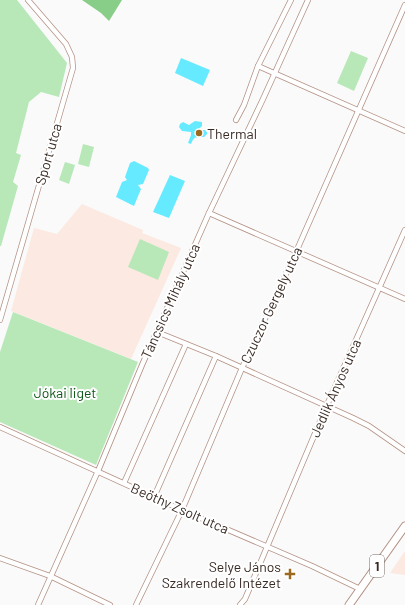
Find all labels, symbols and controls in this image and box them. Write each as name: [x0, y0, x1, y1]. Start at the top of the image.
street label: Sport utca: [31, 121, 65, 187]
place label: Thermal: [207, 125, 257, 142]
marker: Thermal: [194, 128, 204, 138]
street label: Táncsics Mihály utca: [137, 241, 203, 361]
street label: Czuczor Gergely utca: [237, 244, 305, 366]
street label: Jedlik Ányos utca: [306, 336, 364, 440]
park label: Jókai liget: [34, 384, 96, 401]
street label: Beöthy Zsolt utca: [128, 479, 232, 537]
road number: 1: [370, 555, 384, 577]
place label: Selye János Szakrendelő Intézet: [162, 558, 281, 591]
marker: Selye János Szakrendelő Intézet: [284, 568, 296, 580]

